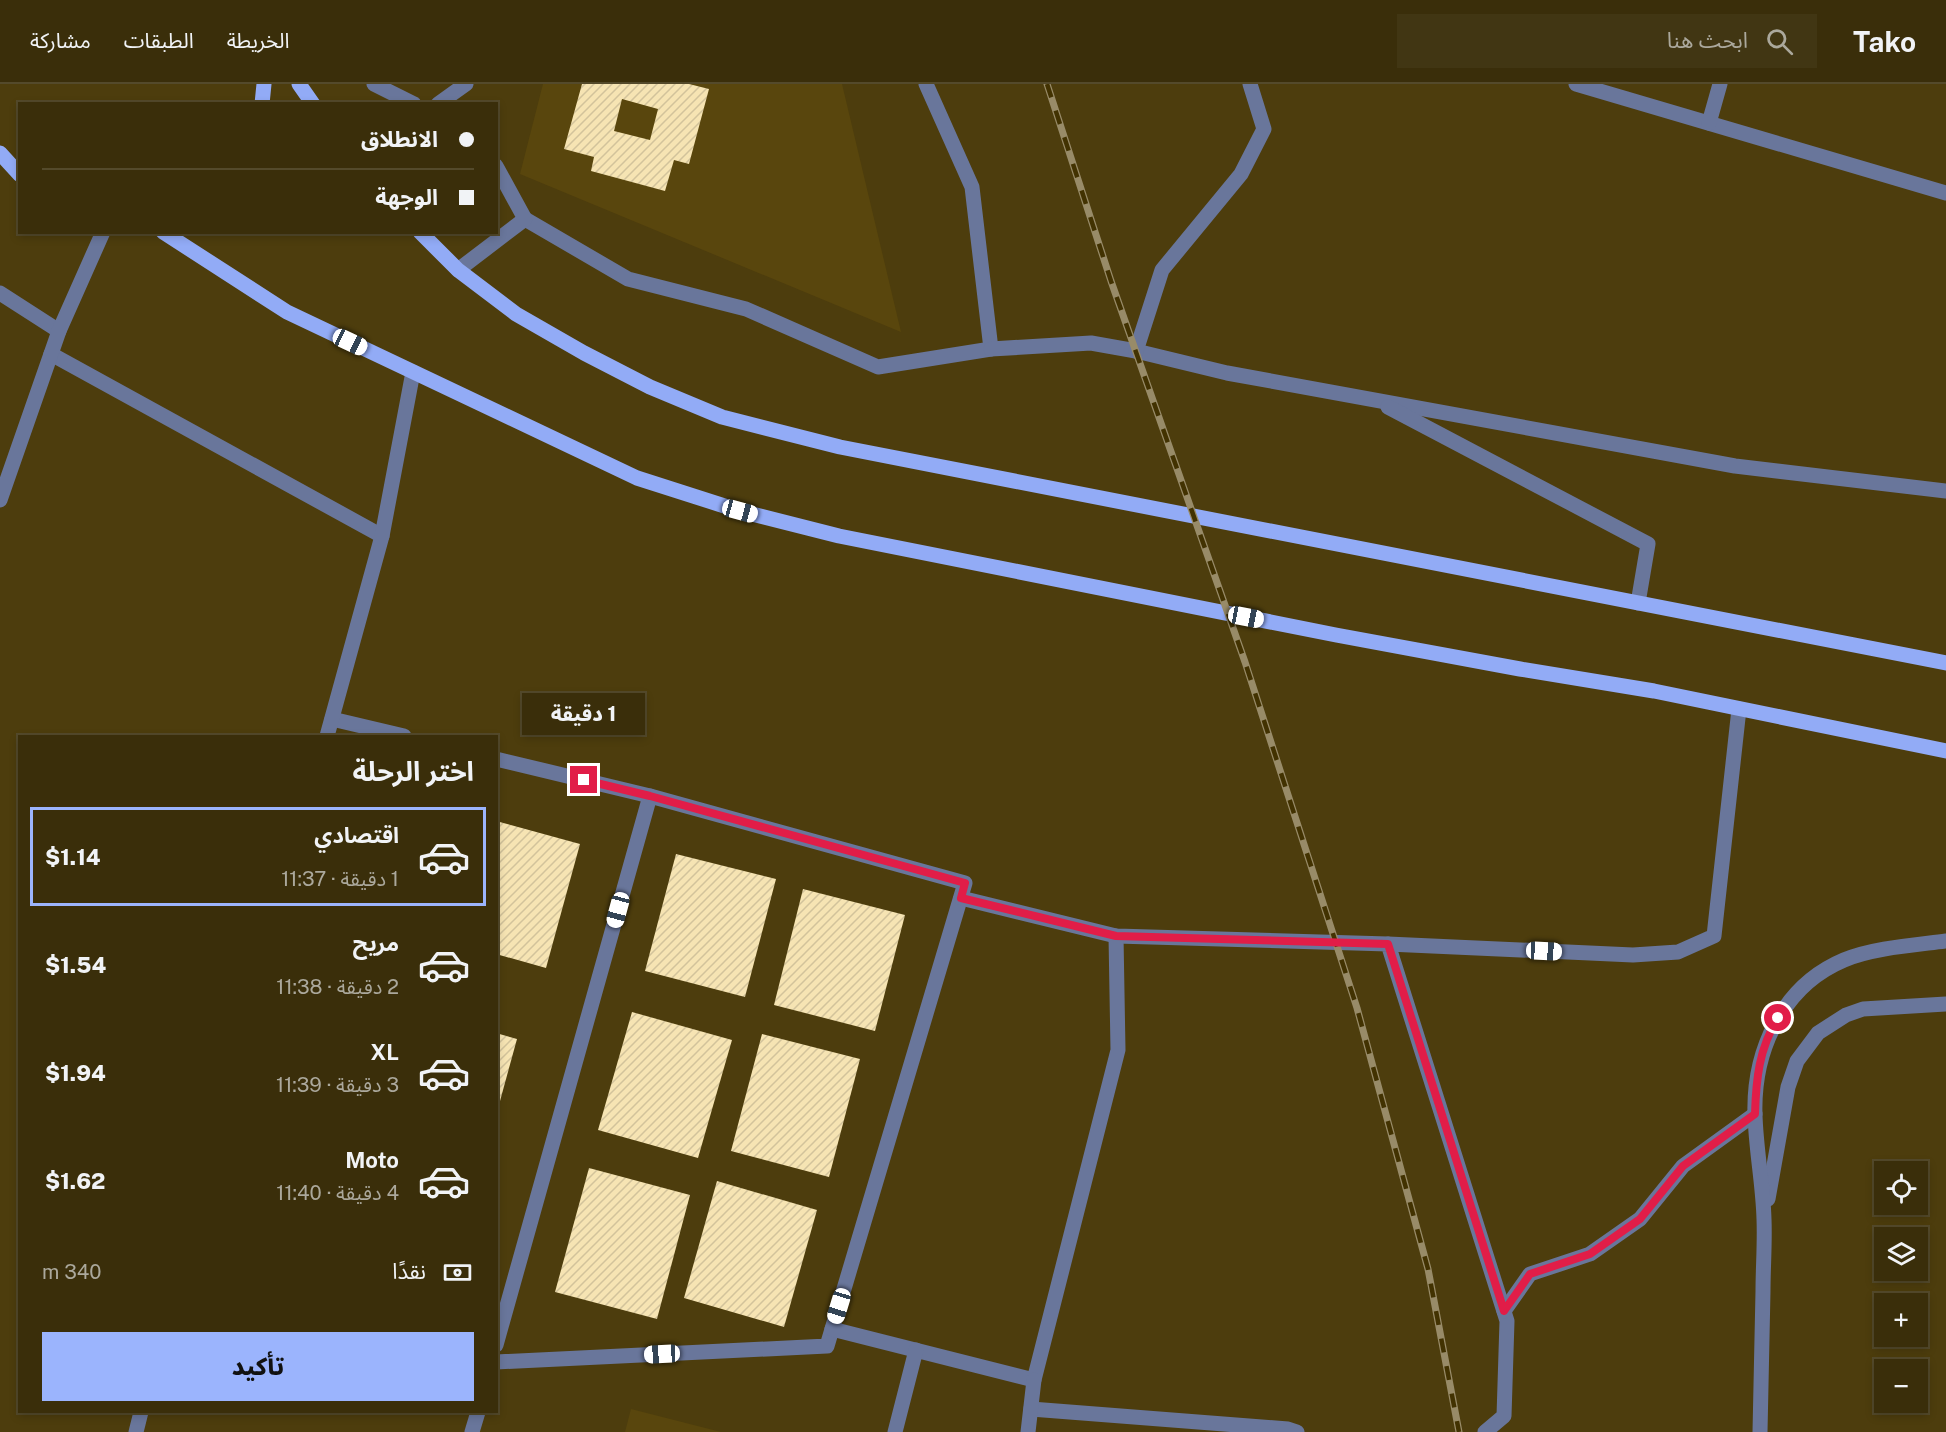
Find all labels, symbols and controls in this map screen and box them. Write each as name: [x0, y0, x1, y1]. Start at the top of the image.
search box: [1397, 14, 1817, 68]
icon: search: [1763, 25, 1796, 58]
text: Tako: [1853, 25, 1916, 58]
text: ابحث هنا: [1667, 27, 1748, 53]
text: مشاركة: [30, 28, 91, 53]
text: الطبقات: [124, 28, 194, 53]
text: الخريطة: [227, 28, 290, 53]
text: الانطلاق: [361, 126, 438, 152]
text: الوجهة: [375, 184, 438, 210]
car: [330, 326, 370, 358]
car: [720, 498, 760, 524]
car: [1227, 605, 1265, 629]
callout: 1 دقيقة: [522, 693, 646, 735]
text: 1 دقيقة: [551, 702, 616, 726]
text: اختر الرحلة: [353, 755, 474, 787]
route end: [570, 766, 597, 793]
text: اقتصادي: [314, 822, 399, 848]
icon: car: [417, 830, 471, 884]
text: $1.14: [45, 844, 101, 870]
text: 1 دقيقة · 11:37: [281, 867, 399, 891]
car: [605, 890, 631, 930]
text: مريح: [353, 930, 399, 956]
icon: car: [417, 938, 471, 992]
car: [1526, 941, 1562, 961]
text: $1.54: [45, 952, 106, 978]
text: 2 دقيقة · 11:38: [276, 975, 399, 999]
route start: [1764, 1004, 1791, 1031]
text: XL: [371, 1039, 399, 1065]
icon: car: [417, 1046, 471, 1100]
text: $1.94: [45, 1060, 106, 1086]
text: 3 دقيقة · 11:39: [276, 1073, 399, 1097]
text: Moto: [345, 1147, 399, 1173]
icon: car: [417, 1154, 471, 1208]
map controls: [1874, 1161, 1928, 1413]
button: locate: [1874, 1161, 1928, 1215]
text: $1.62: [45, 1168, 105, 1194]
text: 4 دقيقة · 11:40: [276, 1181, 399, 1205]
button: layers: [1874, 1227, 1928, 1281]
icon: cash: [441, 1256, 474, 1289]
text: نقدًا: [392, 1258, 426, 1284]
text: 340 m: [42, 1260, 102, 1284]
car: [825, 1286, 853, 1326]
button: +: [1874, 1293, 1928, 1347]
button: تأكيد: [42, 1332, 474, 1401]
car: [644, 1344, 680, 1364]
button: −: [1874, 1359, 1928, 1413]

